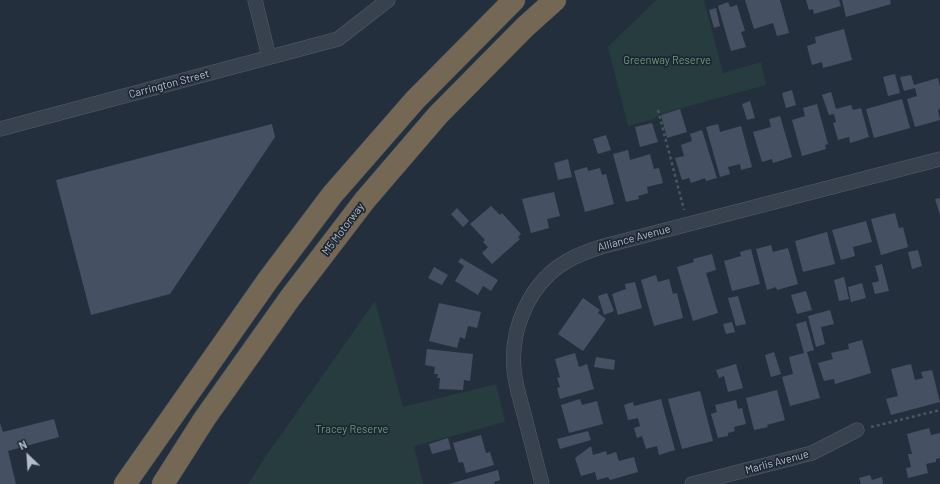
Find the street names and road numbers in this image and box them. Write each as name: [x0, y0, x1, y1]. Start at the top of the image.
street label: Carrington Street: [127, 67, 211, 101]
street label: M5 Motorway: [319, 200, 367, 258]
street label: Alliance Avenue: [596, 222, 672, 254]
street label: Marlis Avenue: [744, 447, 810, 477]

